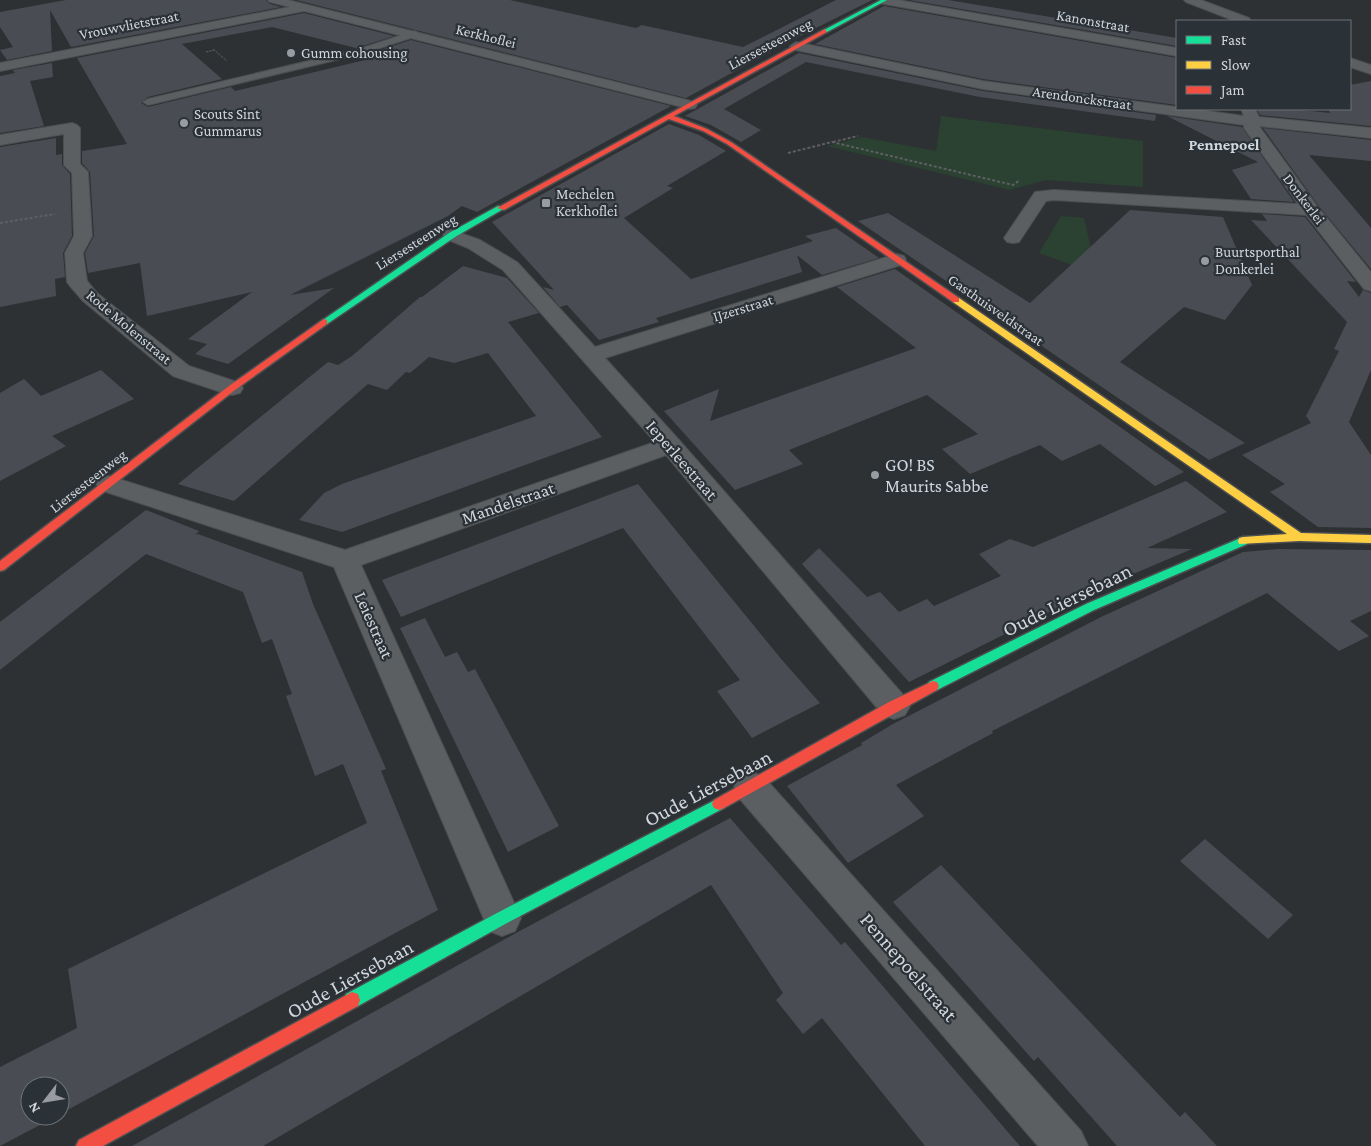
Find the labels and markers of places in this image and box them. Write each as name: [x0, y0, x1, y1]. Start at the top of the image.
place label: Gumm cohousing: [301, 45, 408, 62]
marker: Gumm cohousing: [285, 47, 297, 59]
place label: Scouts Sint Gummarus: [194, 106, 262, 139]
marker: Scouts Sint Gummarus: [178, 117, 190, 129]
place label: Mechelen Kerkhoflei: [556, 186, 618, 219]
marker: Mechelen Kerkhoflei: [540, 197, 552, 209]
place label: Buurtsporthal Donkerlei: [1215, 244, 1300, 277]
marker: Buurtsporthal Donkerlei: [1199, 255, 1211, 267]
place label: GO! BS Maurits Sabbe: [885, 455, 988, 496]
marker: GO! BS Maurits Sabbe: [869, 469, 881, 481]

